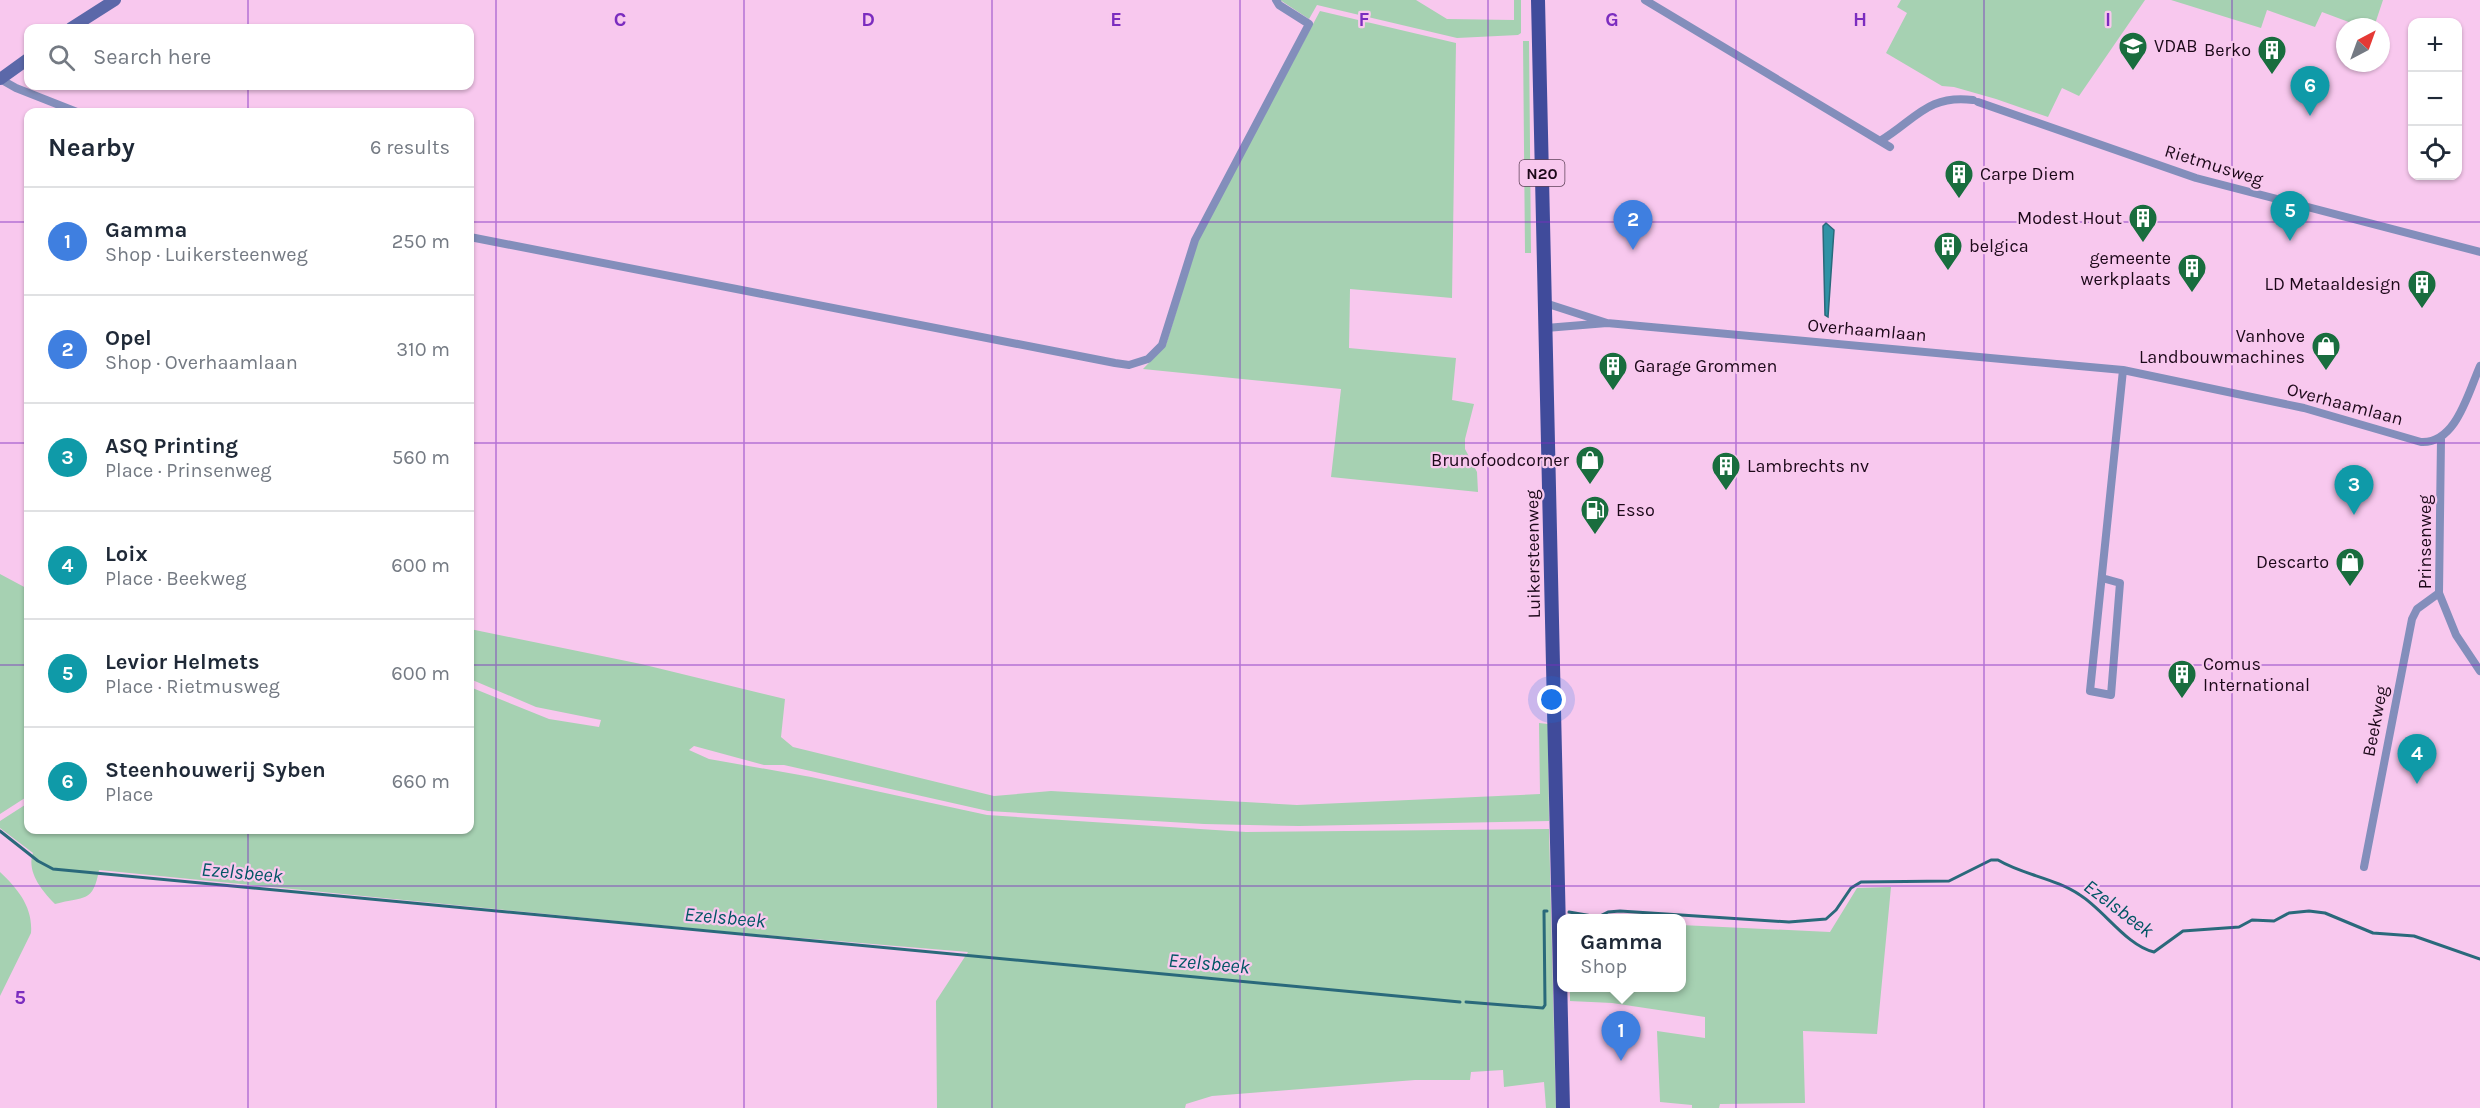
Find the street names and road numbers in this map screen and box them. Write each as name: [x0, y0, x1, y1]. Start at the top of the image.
street label: Rietmusweg: [2162, 140, 2266, 190]
road number: N20: [1520, 160, 1564, 186]
street label: Overhaamlaan: [1806, 314, 1928, 346]
street label: Overhaamlaan: [2284, 378, 2406, 430]
street label: Luikersteenweg: [1521, 490, 1545, 618]
street label: Prinsenweg: [2414, 495, 2436, 589]
street label: Beekweg: [2357, 683, 2393, 759]

